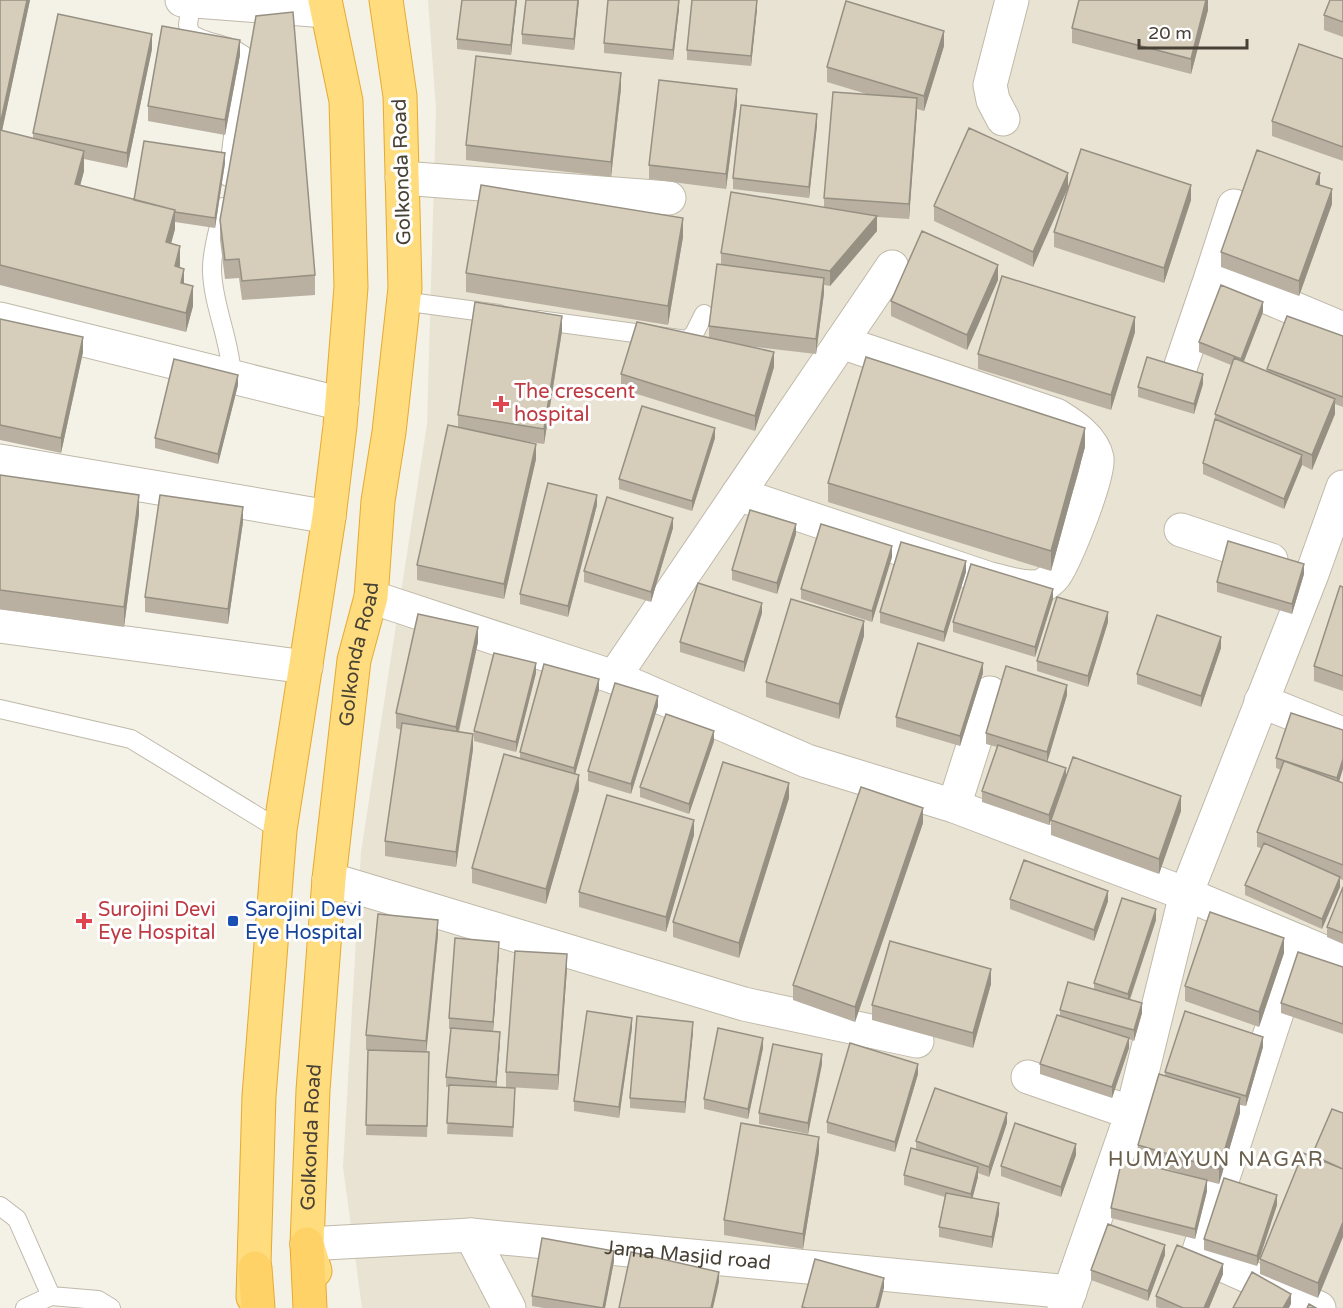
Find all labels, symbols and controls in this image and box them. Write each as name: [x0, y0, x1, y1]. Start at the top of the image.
scale bar: [1139, 12, 1247, 50]
text: 20 m: [1148, 22, 1192, 44]
street label: Golkonda Road: [387, 98, 417, 246]
place label: The crescent hospital: [514, 380, 636, 427]
marker: The crescent hospital: [492, 395, 510, 413]
street label: Golkonda Road: [335, 581, 384, 728]
place label: Surojini Devi Eye Hospital: [98, 898, 216, 945]
place label: Sarojini Devi Eye Hospital: [245, 898, 363, 945]
marker: Surojini Devi Eye Hospital: [75, 912, 93, 930]
marker: Sarojini Devi Eye Hospital: [226, 914, 240, 928]
street label: Golkonda Road: [296, 1063, 327, 1211]
district label: HUMAYUN NAGAR: [1108, 1147, 1324, 1172]
street label: Jama Masjid road: [604, 1236, 772, 1275]

